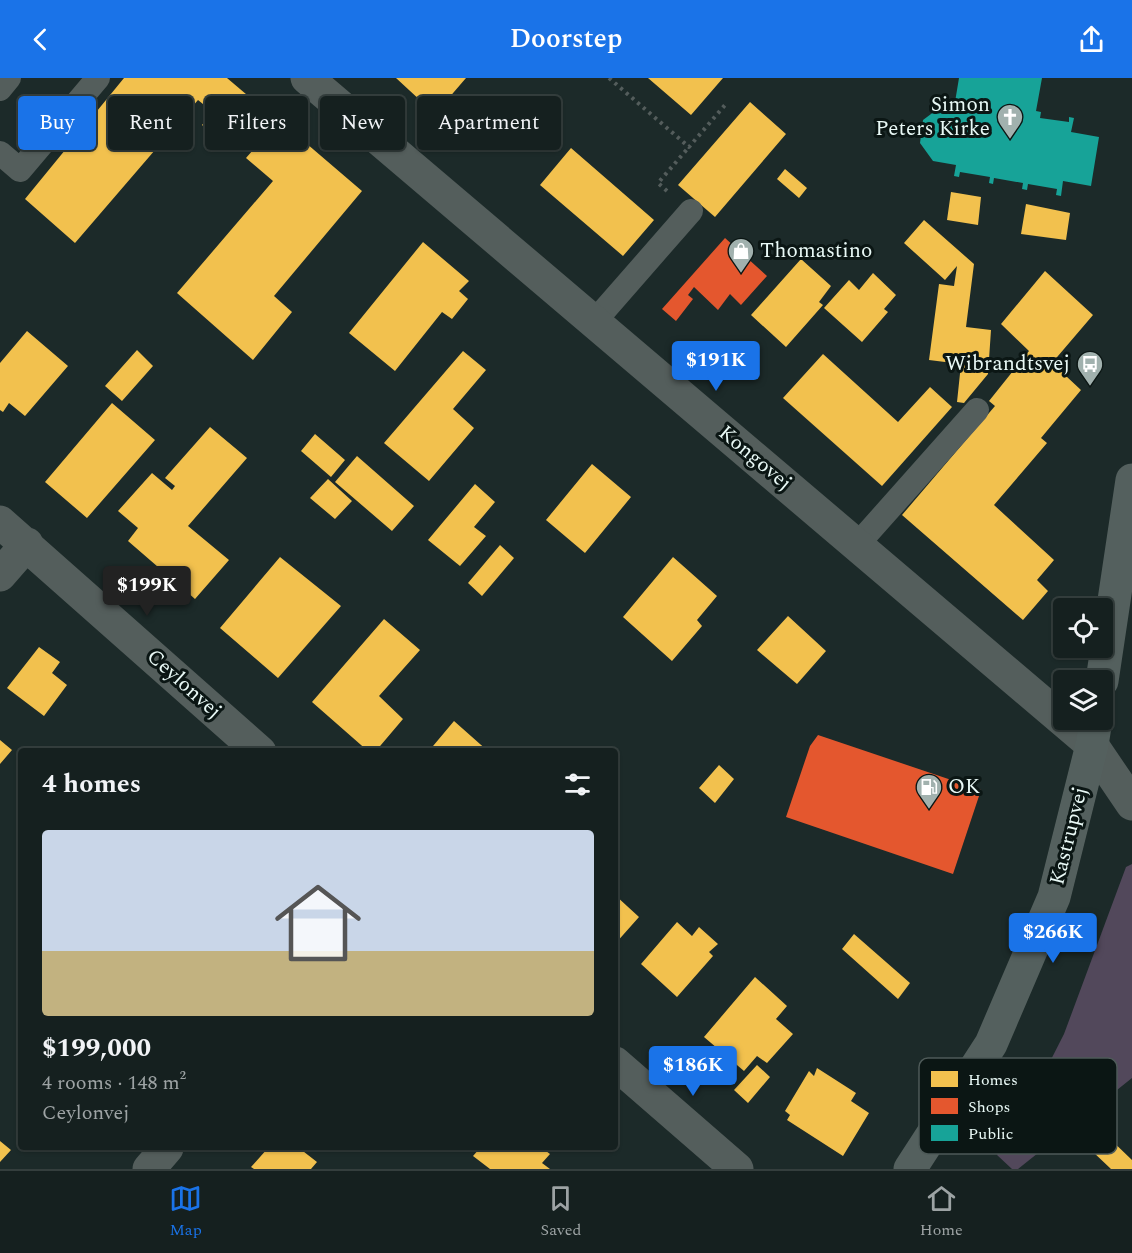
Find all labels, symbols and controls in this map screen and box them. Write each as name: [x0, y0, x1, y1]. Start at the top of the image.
text: Doorstep: [510, 18, 622, 60]
icon: back: [24, 23, 57, 56]
icon: share: [1075, 23, 1108, 56]
place label: Simon Peters Kirke: [875, 89, 990, 145]
chip: Buy: [18, 96, 96, 150]
chip: Rent: [108, 96, 193, 150]
chip: Filters: [205, 96, 308, 150]
chip: New: [320, 96, 405, 150]
chip: Apartment: [417, 96, 561, 150]
church icon: Simon Peters Kirke: [995, 102, 1025, 140]
place label: Thomastino: [760, 235, 872, 267]
shop icon: Thomastino: [726, 236, 756, 274]
pin: $191K: [674, 341, 758, 392]
text: $191K: [686, 345, 746, 375]
place label: Wibrandtsvej: [945, 348, 1070, 380]
bus stop icon: Wibrandtsvej: [1075, 349, 1105, 387]
street label: Kongovej: [711, 418, 799, 498]
pin: $199K: [105, 566, 189, 617]
text: $199K: [117, 570, 177, 600]
map controls: [1053, 598, 1113, 730]
button: locate: [1053, 598, 1113, 658]
street label: Ceylonvej: [139, 641, 229, 727]
button: layers: [1053, 670, 1113, 730]
text: 4 homes: [42, 764, 141, 804]
icon: filters: [561, 768, 594, 801]
place label: OK: [948, 771, 980, 803]
fuel station icon: OK: [914, 772, 944, 810]
street label: Kastrupvej: [1041, 783, 1097, 889]
icon: home: [264, 869, 372, 977]
pin: $266K: [1011, 913, 1095, 964]
text: $266K: [1023, 917, 1083, 947]
text: $199,000: [42, 1028, 151, 1068]
pin: $186K: [651, 1046, 735, 1097]
text: $186K: [663, 1050, 723, 1080]
legend: [919, 1058, 1117, 1154]
text: 4 rooms · 148 m²: [42, 1068, 186, 1098]
text: Homes: [968, 1068, 1018, 1092]
text: Shops: [968, 1095, 1010, 1119]
text: Ceylonvej: [42, 1098, 129, 1128]
text: Public: [968, 1122, 1014, 1146]
tab: Map: [169, 1182, 202, 1242]
tab: Saved: [540, 1182, 581, 1242]
tab: Home: [920, 1182, 963, 1242]

